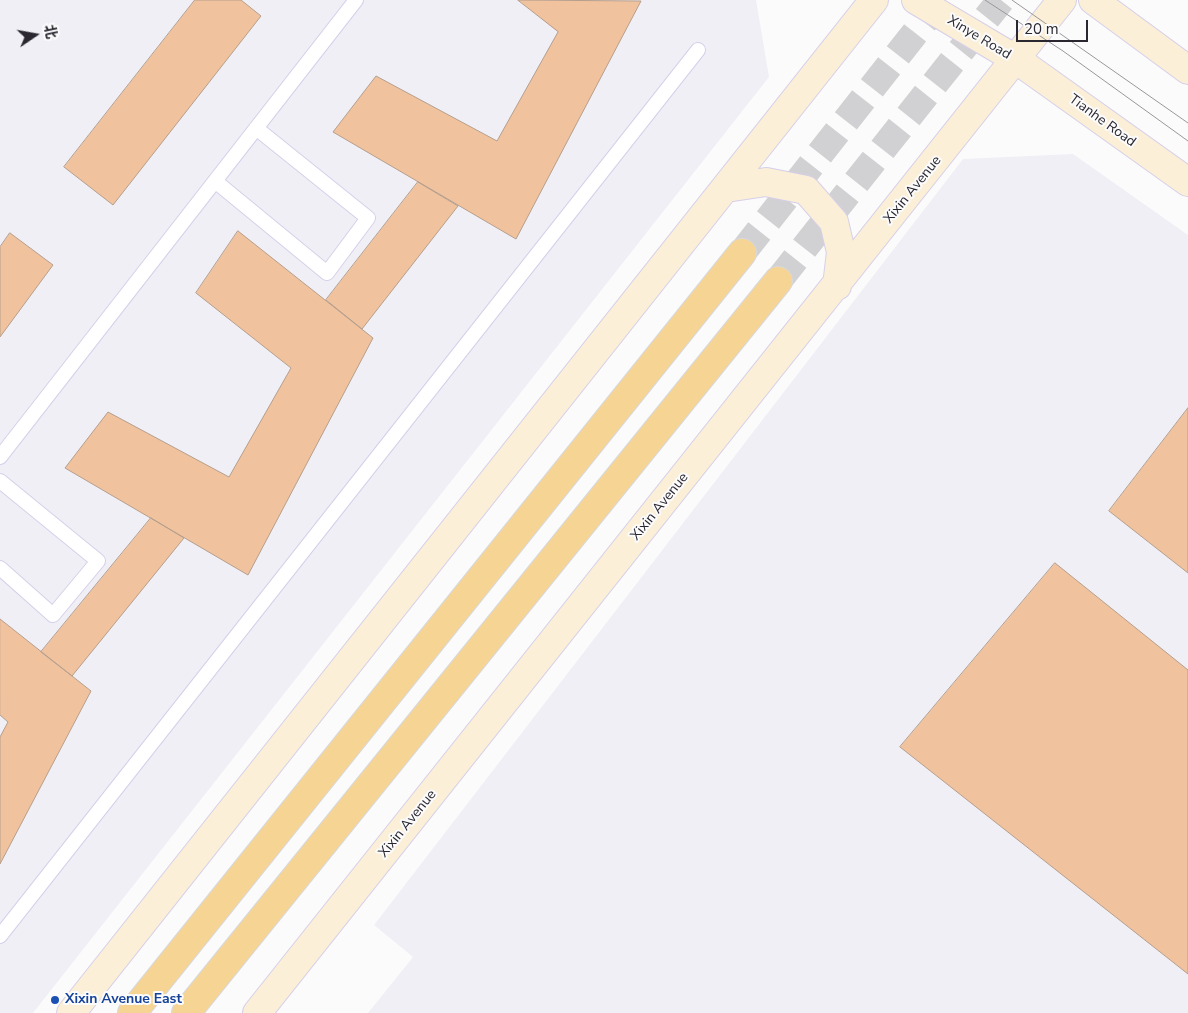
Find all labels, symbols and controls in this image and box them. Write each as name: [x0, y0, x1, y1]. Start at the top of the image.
north arrow: [10, 10, 60, 60]
scale bar: [1018, 10, 1090, 42]
street label: Xinye Road: [944, 13, 1014, 63]
text: 20 m: [1024, 19, 1059, 39]
text: 北: [39, 23, 61, 41]
street label: Tianhe Road: [1065, 91, 1139, 151]
street label: Xixin Avenue: [881, 153, 945, 227]
street label: Xixin Avenue: [628, 470, 692, 544]
street label: Xixin Avenue: [376, 787, 440, 861]
place label: Xixin Avenue East: [65, 992, 182, 1008]
marker: Xixin Avenue East: [49, 994, 61, 1006]

